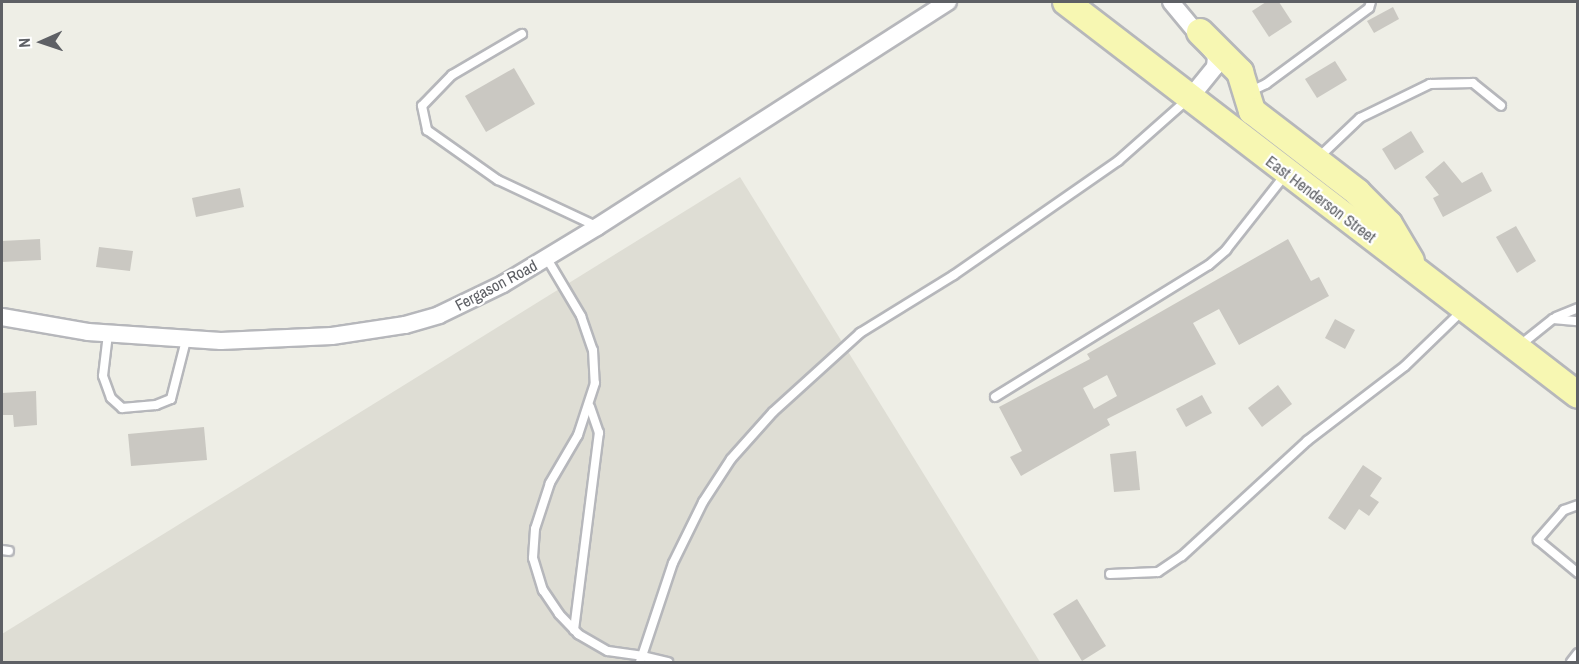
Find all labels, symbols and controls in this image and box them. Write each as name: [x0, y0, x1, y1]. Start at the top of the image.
north arrow: [12, 12, 72, 72]
text: N: [13, 38, 35, 48]
street label: East Henderson Street: [1262, 151, 1380, 247]
street label: Fergason Road: [452, 255, 540, 315]

